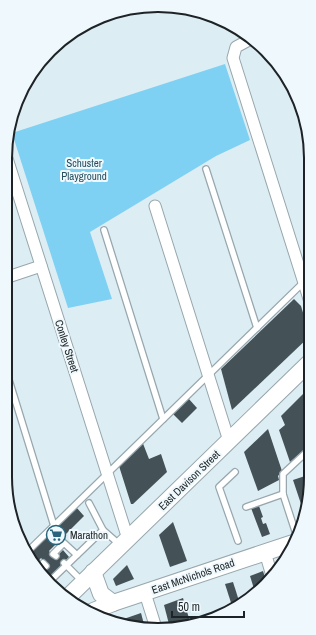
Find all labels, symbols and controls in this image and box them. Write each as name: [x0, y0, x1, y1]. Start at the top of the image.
park label: Schuster Playground: [61, 156, 107, 183]
street label: Conley Street: [52, 318, 82, 375]
street label: East Davison Street: [155, 447, 223, 513]
supermarket icon: Marathon: [45, 524, 67, 546]
place label: Marathon: [70, 528, 108, 542]
street label: East McNichols Road: [150, 555, 236, 597]
scale bar: [172, 593, 244, 619]
text: 50 m: [178, 599, 200, 615]

